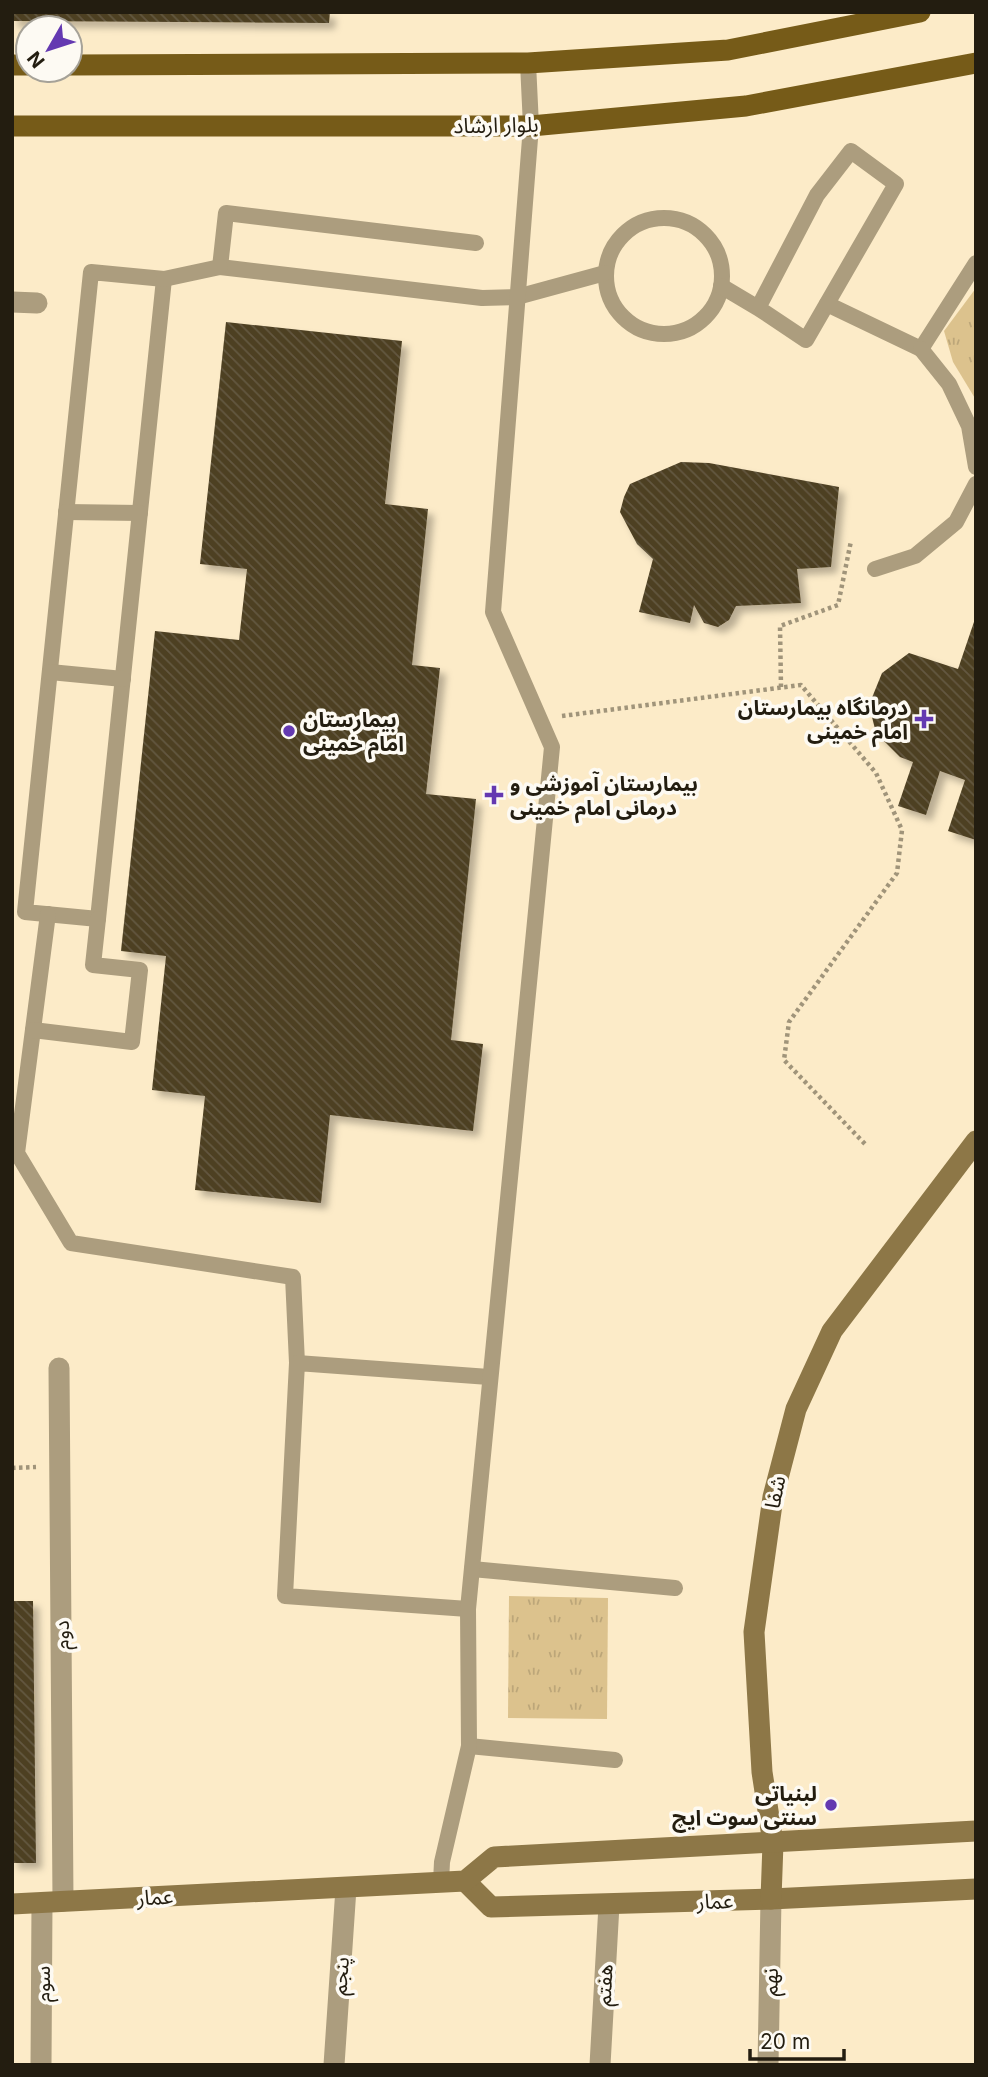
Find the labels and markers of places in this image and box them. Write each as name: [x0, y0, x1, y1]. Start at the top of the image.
place label: درمانگاه بیمارستان امام خمینی: [738, 695, 908, 748]
place label: بیمارستان امام خمینی: [303, 707, 404, 760]
marker: درمانگاه بیمارستان امام خمینی: [914, 709, 934, 729]
marker: بیمارستان امام خمینی: [281, 723, 297, 739]
place label: بیمارستان آموزشی و درمانی امام خمینی: [510, 771, 698, 824]
marker: بیمارستان آموزشی و درمانی امام خمینی: [484, 785, 504, 805]
place label: لبنیاتی سنتی سوت ایچ: [672, 1781, 817, 1833]
marker: لبنیاتی سنتی سوت ایچ: [823, 1797, 839, 1813]

